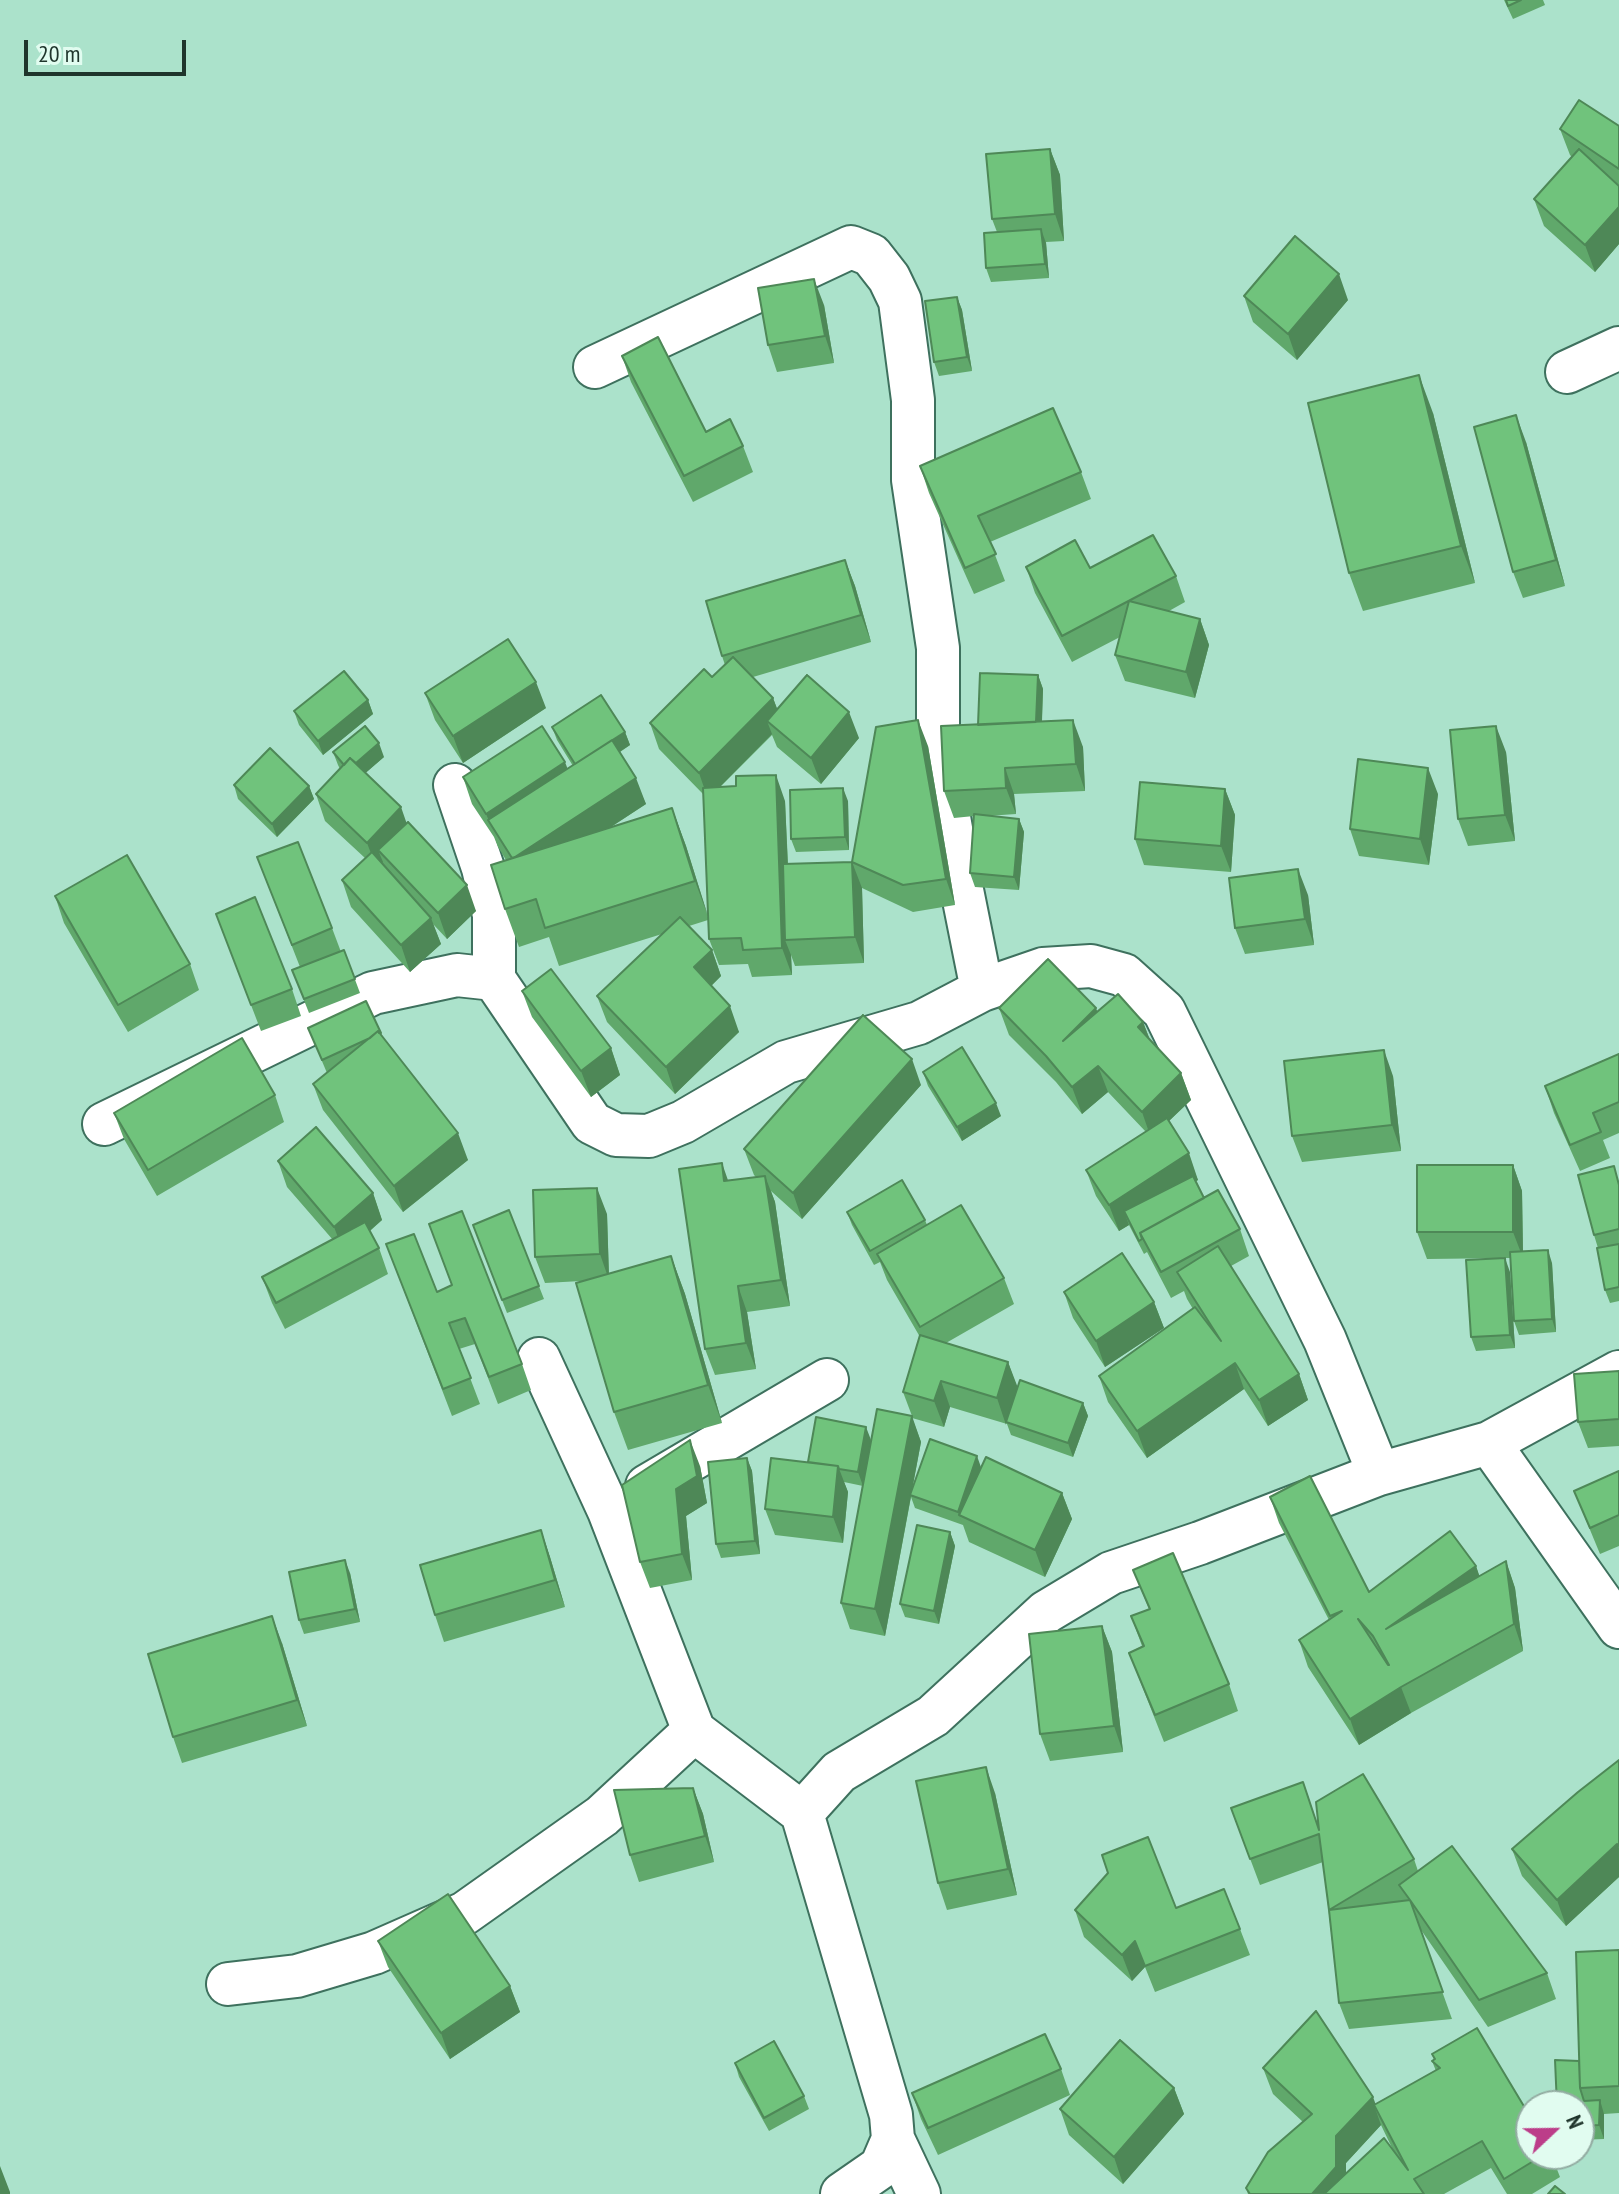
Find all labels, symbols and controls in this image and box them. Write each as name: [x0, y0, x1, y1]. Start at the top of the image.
scale bar: [28, 24, 190, 74]
text: 20 m: [38, 38, 80, 69]
north arrow: [1515, 2090, 1595, 2170]
text: N: [1560, 2111, 1591, 2133]

